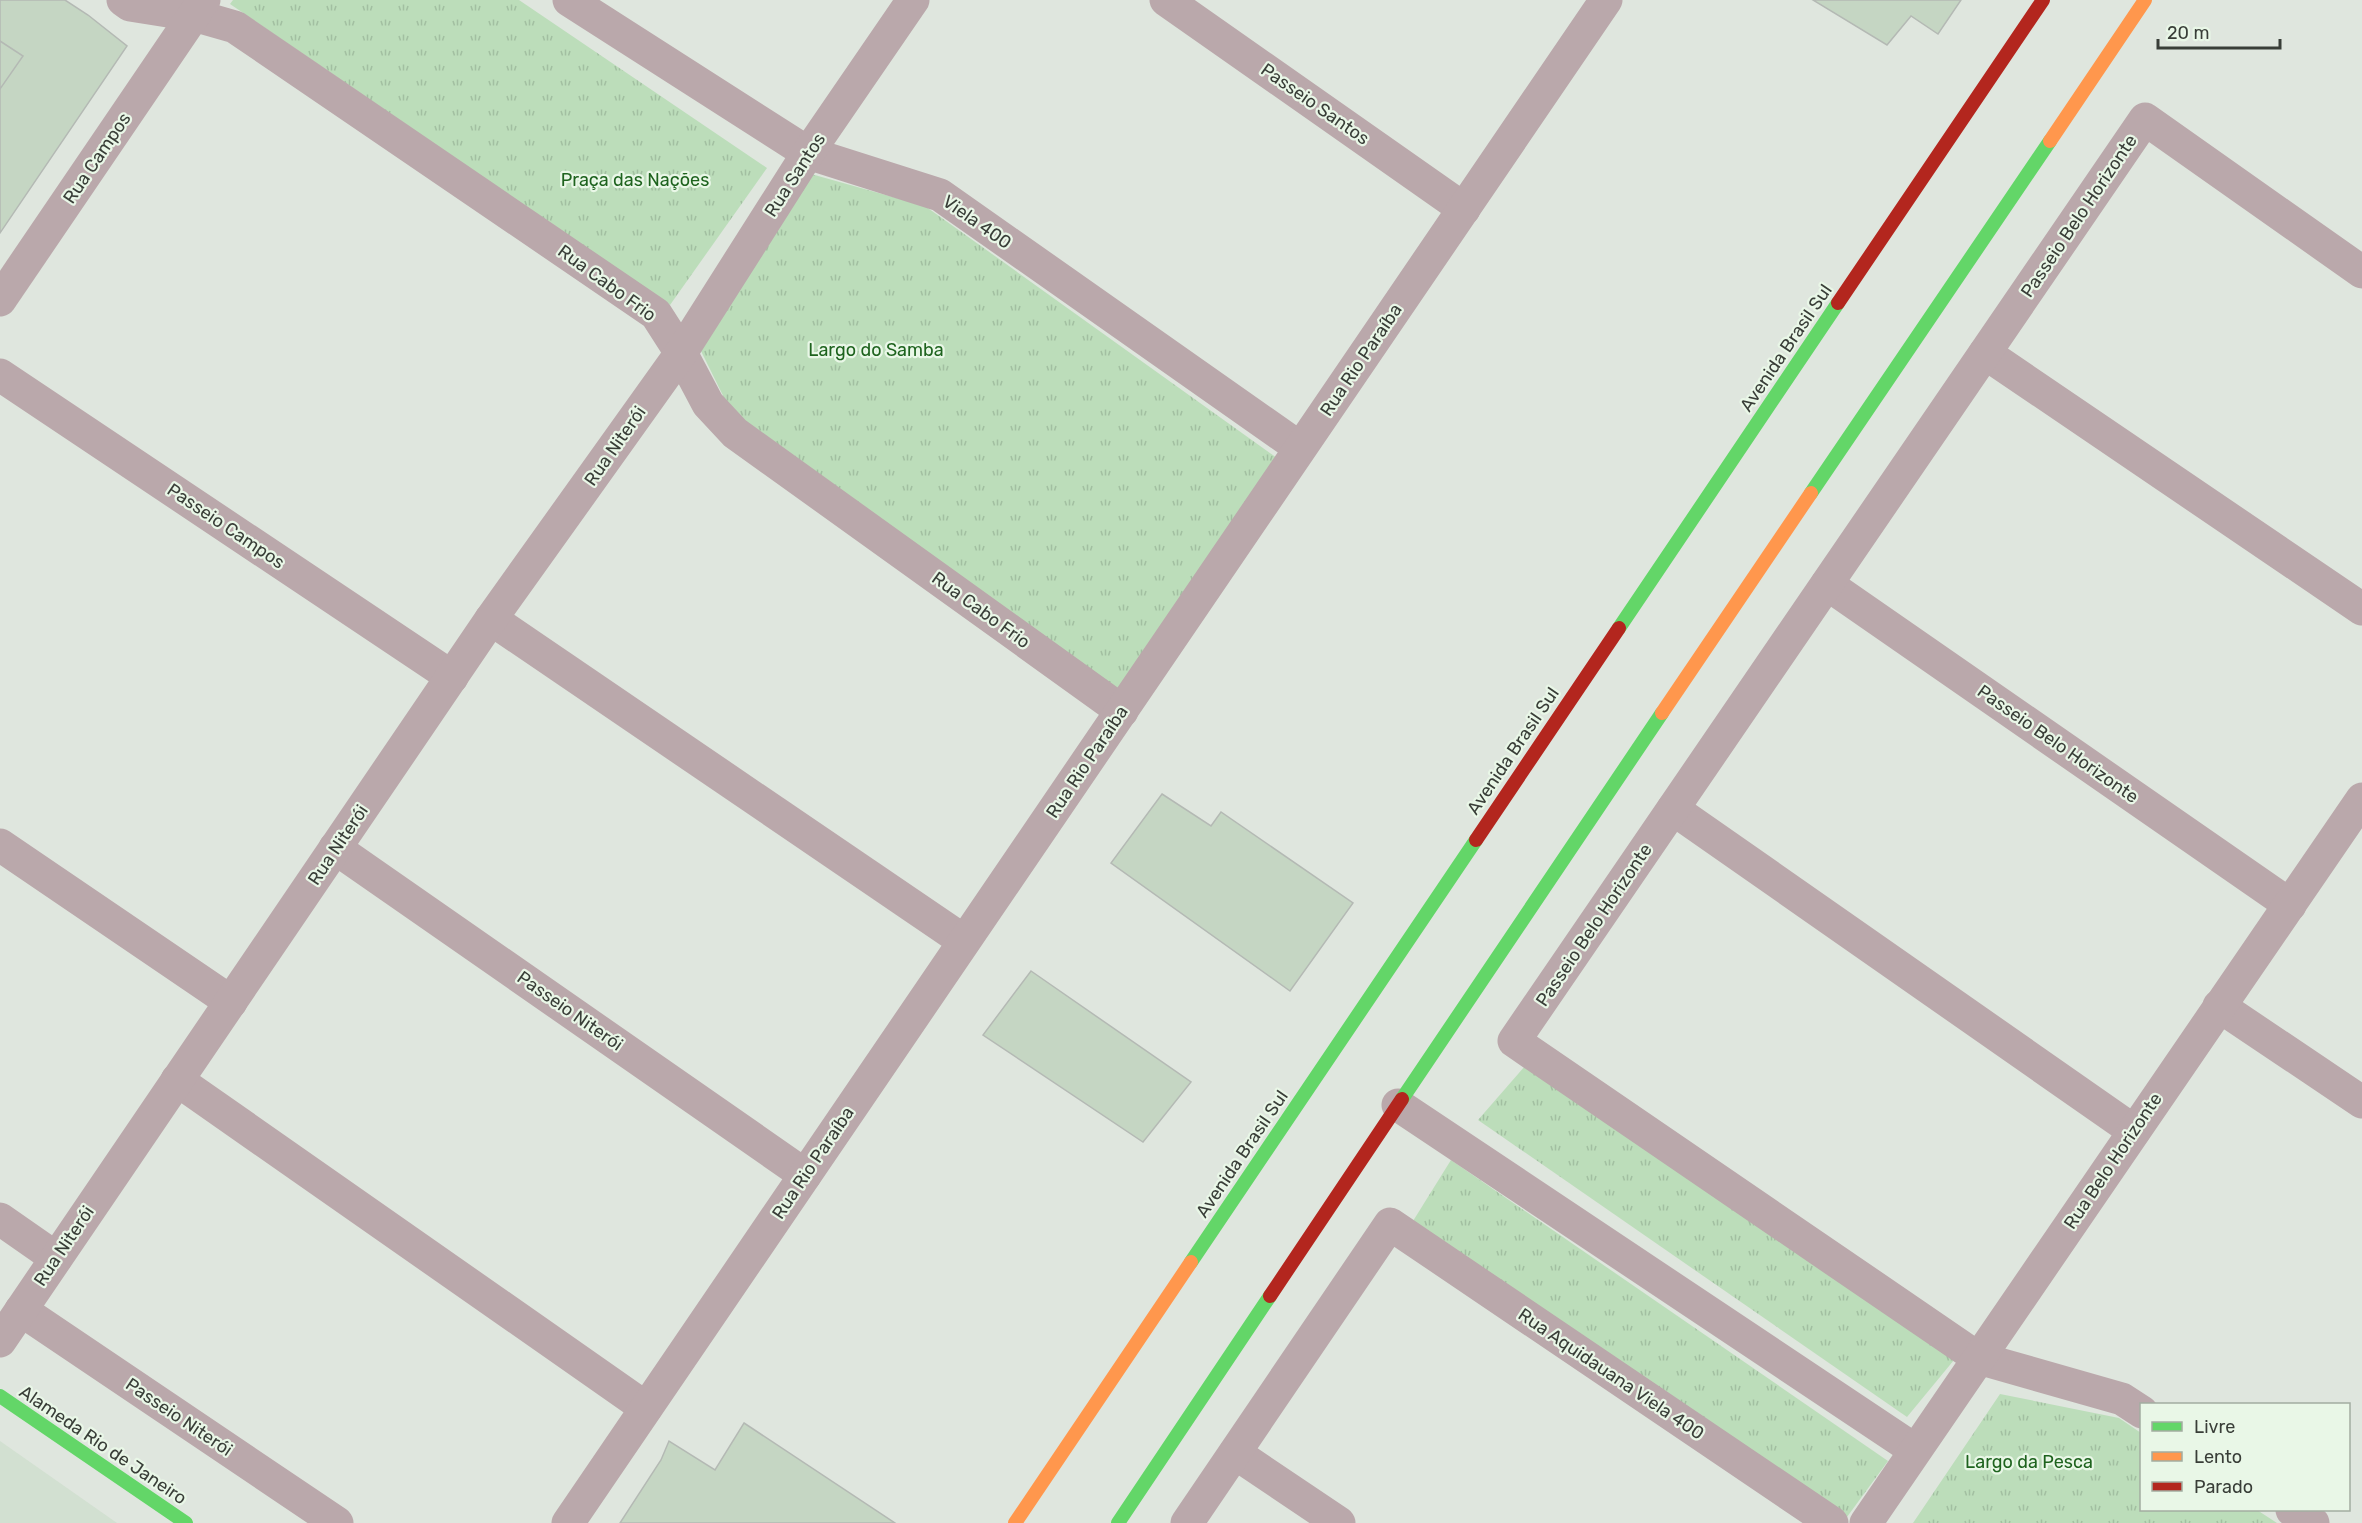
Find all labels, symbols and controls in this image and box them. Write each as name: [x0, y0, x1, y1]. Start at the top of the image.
scale bar: [2158, 12, 2280, 50]
text: 20 m: [2167, 22, 2209, 44]
street label: Passeio Santos: [1257, 58, 1373, 150]
street label: Rua Campos: [58, 108, 136, 208]
street label: Rua Santos: [760, 129, 830, 221]
street label: Passeio Belo Horizonte: [2016, 130, 2142, 302]
park label: Praça das Nações: [561, 169, 709, 191]
street label: Viela 400: [938, 190, 1016, 254]
street label: Rua Cabo Frio: [554, 240, 660, 326]
street label: Avenida Brasil Sul: [1735, 280, 1837, 416]
street label: Rua Rio Paraíba: [1315, 300, 1407, 420]
park label: Largo do Samba: [808, 339, 944, 361]
street label: Rua Niterói: [580, 402, 650, 490]
street label: Passeio Campos: [163, 479, 289, 573]
street label: Rua Cabo Frio: [928, 567, 1034, 653]
street label: Passeio Belo Horizonte: [1973, 680, 2143, 808]
street label: Avenida Brasil Sul: [1462, 683, 1564, 819]
street label: Rua Rio Paraíba: [1041, 702, 1133, 822]
street label: Rua Niterói: [303, 801, 373, 889]
street label: Passeio Belo Horizonte: [1531, 839, 1657, 1011]
street label: Passeio Niterói: [513, 966, 627, 1056]
street label: Avenida Brasil Sul: [1191, 1086, 1293, 1222]
street label: Rua Belo Horizonte: [2059, 1089, 2167, 1233]
street label: Rua Rio Paraíba: [767, 1103, 859, 1223]
street label: Rua Niterói: [29, 1202, 99, 1290]
street label: Rua Aquidauana Viela 400: [1514, 1304, 1708, 1444]
street label: Passeio Niterói: [121, 1373, 237, 1461]
street label: Alameda Rio de Janeiro: [15, 1381, 191, 1509]
legend: [2140, 1403, 2350, 1511]
text: Livre: [2194, 1416, 2235, 1438]
text: Lento: [2194, 1446, 2242, 1468]
park label: Largo da Pesca: [1965, 1451, 2093, 1473]
text: Parado: [2194, 1476, 2253, 1498]

